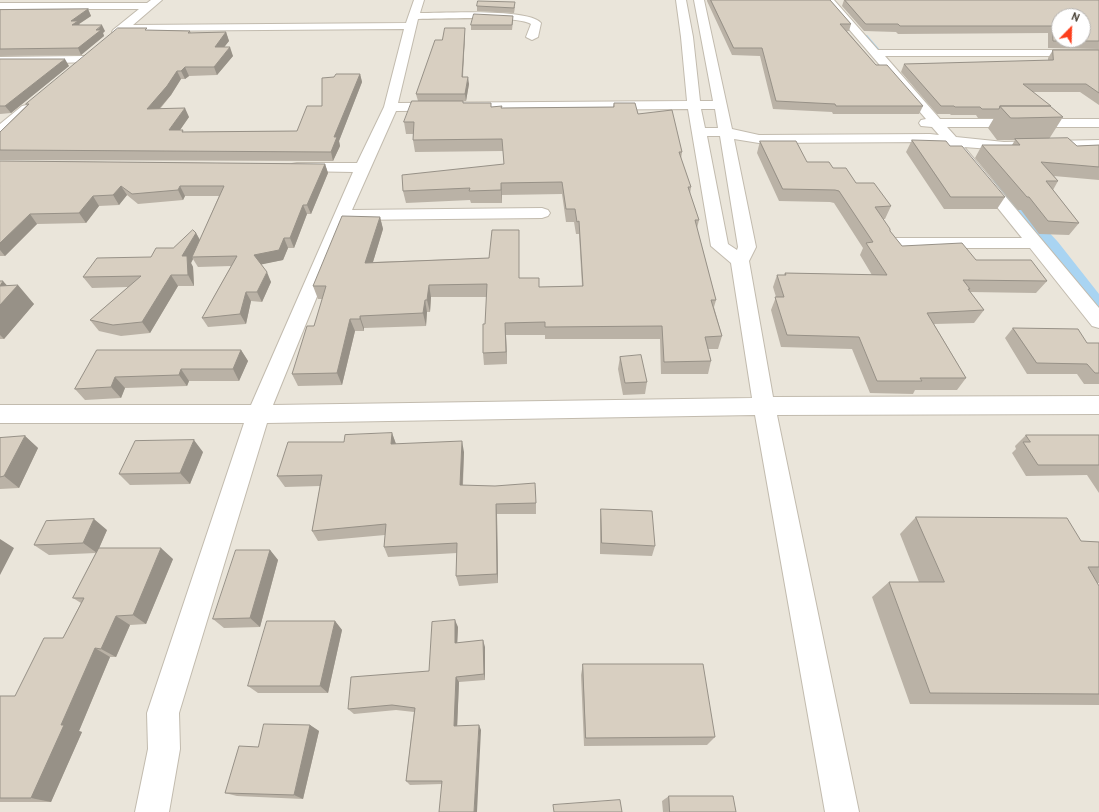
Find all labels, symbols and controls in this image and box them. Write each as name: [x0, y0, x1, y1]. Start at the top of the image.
north arrow: [1051, 8, 1091, 48]
text: N: [1069, 10, 1082, 26]

